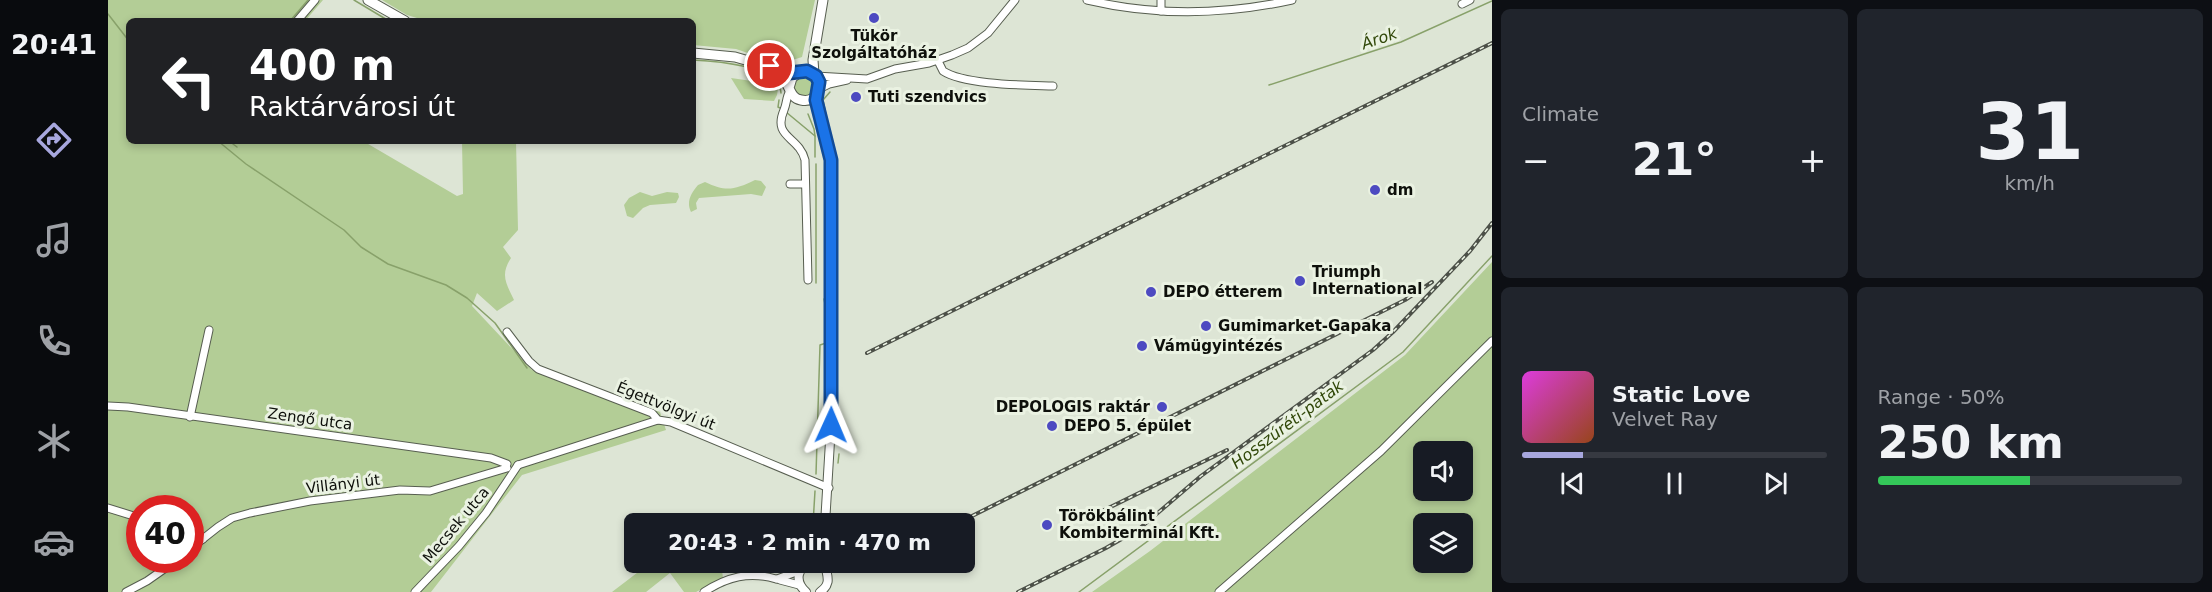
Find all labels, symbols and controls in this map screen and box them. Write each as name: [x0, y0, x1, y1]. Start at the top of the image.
marker: Tükör Szolgáltatóház: [867, 11, 881, 25]
water label: Árok: [1358, 23, 1400, 54]
place label: Tükör Szolgáltatóház: [811, 27, 937, 62]
text: 20:41: [11, 29, 97, 60]
pin: [744, 40, 795, 91]
text: 400 m: [249, 41, 395, 90]
icon: left: [150, 42, 228, 120]
icon: arrive: [753, 49, 786, 82]
text: 31: [1975, 87, 2084, 177]
place label: Tuti szendvics: [868, 88, 987, 106]
marker: Tuti szendvics: [849, 90, 863, 104]
text: Raktárvárosi út: [249, 91, 455, 122]
text: Climate: [1522, 102, 1599, 126]
icon: directions: [33, 119, 75, 161]
text: 21°: [1632, 133, 1717, 186]
text: −: [1522, 141, 1550, 180]
text: +: [1799, 141, 1827, 180]
text: km/h: [2005, 171, 2055, 195]
place label: dm: [1387, 181, 1413, 199]
marker: dm: [1368, 183, 1382, 197]
icon: music: [33, 219, 75, 261]
place label: Triumph International: [1312, 263, 1422, 298]
marker: Triumph International: [1293, 274, 1307, 288]
place label: DEPO étterem: [1163, 283, 1283, 301]
marker: DEPO étterem: [1144, 285, 1158, 299]
place label: Gumimarket-Gapaka: [1218, 317, 1391, 335]
marker: Gumimarket-Gapaka: [1199, 319, 1213, 333]
icon: phone: [33, 320, 75, 362]
place label: Vámügyintézés: [1154, 337, 1283, 355]
marker: Vámügyintézés: [1135, 339, 1149, 353]
water label: Hosszúréti-patak: [1228, 376, 1348, 473]
street label: Égettvölgyi út: [614, 377, 719, 434]
text: Static Love: [1612, 382, 1750, 407]
text: Range · 50%: [1878, 385, 2004, 409]
position arrow: [799, 393, 863, 457]
place label: DEPOLOGIS raktár: [996, 398, 1151, 416]
marker: DEPOLOGIS raktár: [1155, 400, 1169, 414]
street label: Zengő utca: [267, 404, 353, 434]
text: Velvet Ray: [1612, 407, 1718, 431]
text: 250 km: [1878, 416, 2064, 469]
place label: DEPO 5. épület: [1064, 417, 1191, 435]
marker: DEPO 5. épület: [1045, 419, 1059, 433]
icon: climate: [33, 420, 75, 462]
map controls: [1413, 441, 1473, 573]
button: sound: [1413, 441, 1473, 501]
icon: previous: [1556, 467, 1589, 500]
icon: pause: [1658, 467, 1691, 500]
icon: next: [1759, 467, 1792, 500]
street label: Villányi út: [305, 471, 381, 497]
street label: Mecsek utca: [419, 483, 493, 567]
speed limit sign: 40: [126, 495, 204, 573]
place label: Törökbálint Kombiterminál Kft.: [1059, 507, 1220, 542]
button: layers: [1413, 513, 1473, 573]
marker: Törökbálint Kombiterminál Kft.: [1040, 518, 1054, 532]
icon: car: [33, 521, 75, 563]
text: 20:43 · 2 min · 470 m: [668, 530, 931, 555]

